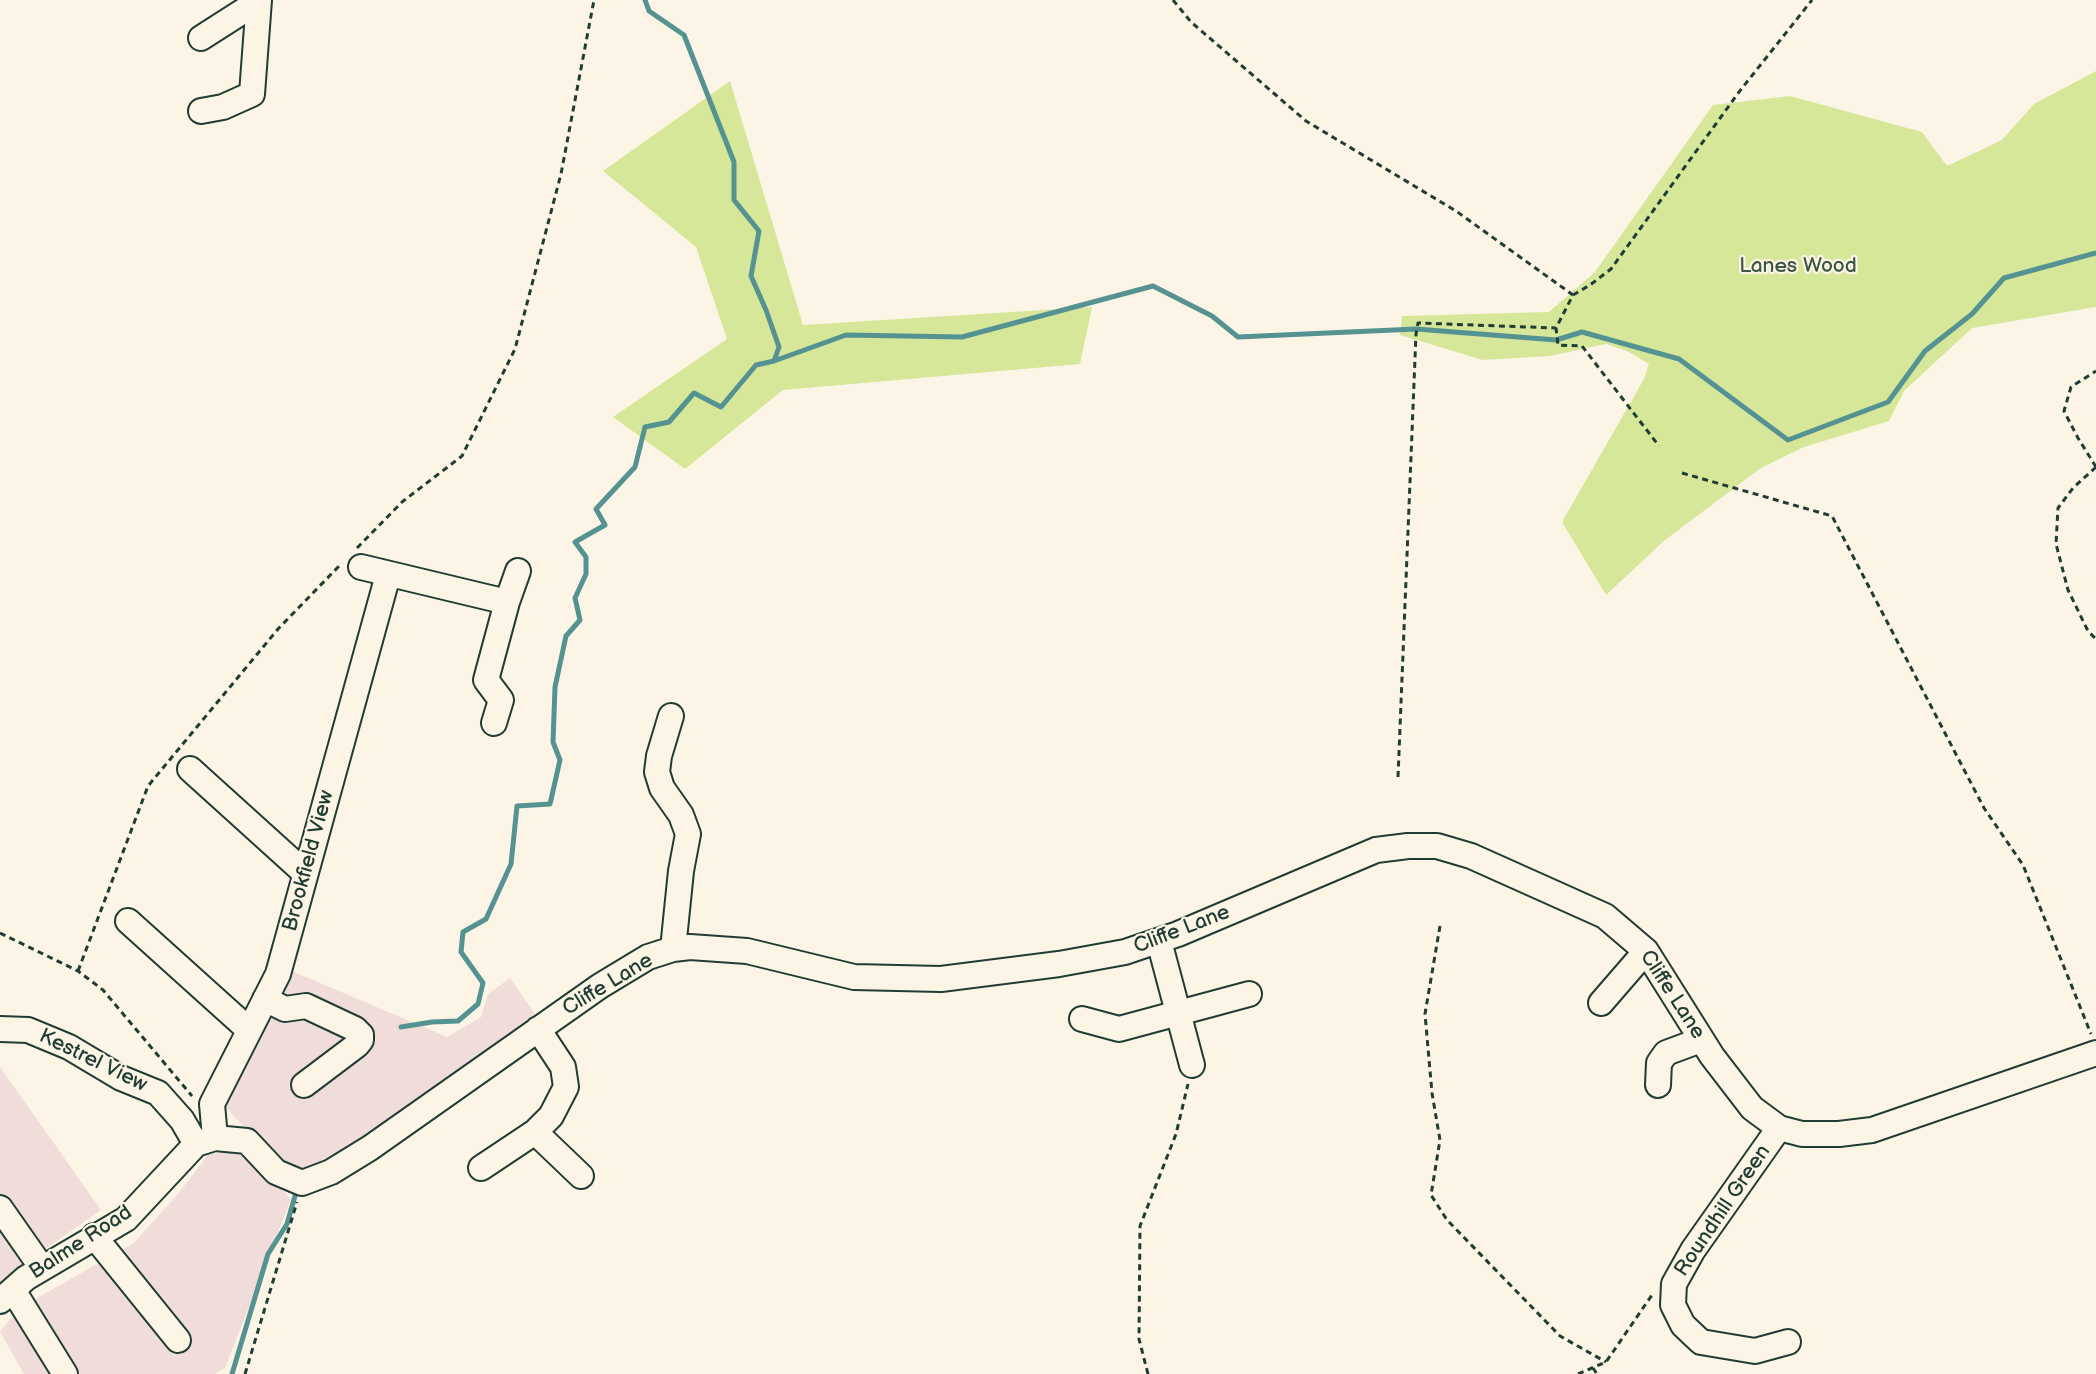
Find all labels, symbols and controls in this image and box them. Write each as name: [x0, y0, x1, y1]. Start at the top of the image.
park label: Lanes Wood: [1739, 254, 1857, 280]
street label: Brookfield View: [278, 788, 340, 934]
street label: Cliffe Lane: [1130, 900, 1234, 960]
street label: Cliffe Lane: [1634, 946, 1710, 1044]
street label: Cliffe Lane: [558, 948, 658, 1022]
street label: Kestrel View: [35, 1024, 151, 1098]
street label: Roundhill Green: [1670, 1140, 1776, 1282]
street label: Balme Road: [25, 1201, 137, 1285]

